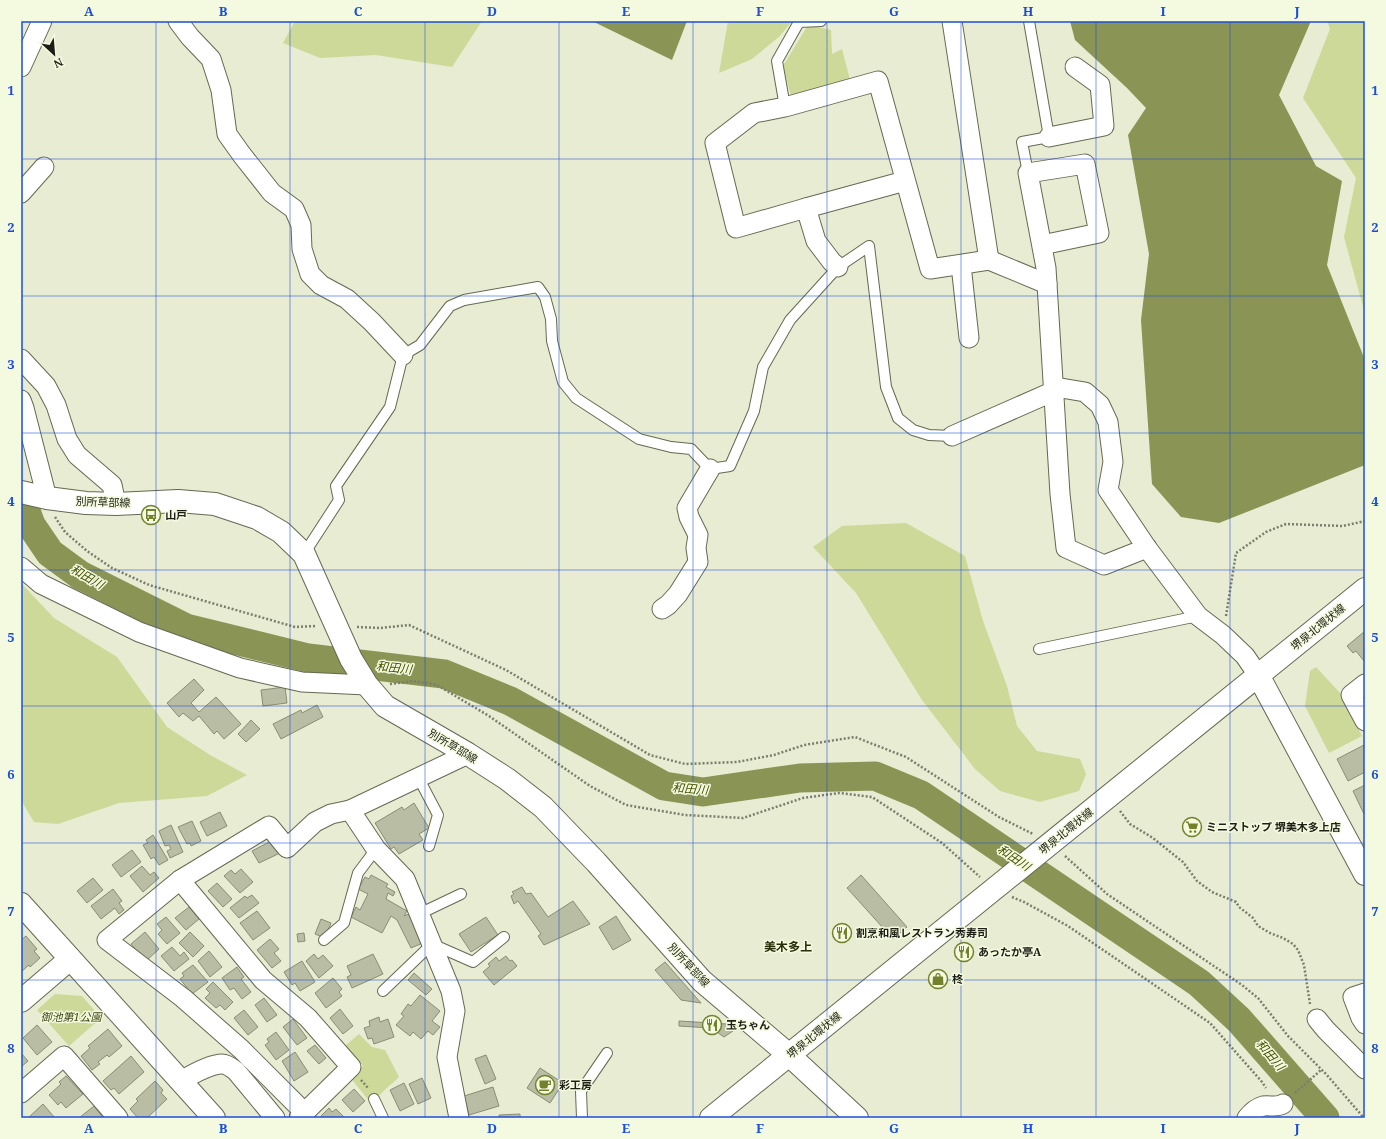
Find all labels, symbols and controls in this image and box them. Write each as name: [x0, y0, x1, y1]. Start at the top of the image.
text: A: [84, 2, 94, 20]
text: B: [219, 2, 228, 20]
text: C: [354, 2, 363, 20]
text: D: [487, 2, 497, 20]
text: E: [622, 2, 631, 20]
text: F: [756, 2, 764, 20]
text: G: [889, 2, 899, 20]
text: H: [1023, 2, 1034, 20]
text: I: [1160, 2, 1166, 20]
text: J: [1293, 2, 1300, 20]
north arrow: [34, 34, 74, 74]
text: N: [51, 55, 66, 72]
text: 1: [7, 81, 15, 99]
text: 1: [1371, 81, 1379, 99]
text: 2: [7, 218, 15, 236]
text: 2: [1371, 218, 1379, 236]
text: 3: [7, 355, 15, 373]
text: 3: [1371, 355, 1379, 373]
text: 4: [7, 492, 15, 510]
text: 4: [1371, 492, 1379, 510]
street label: 別所草部線: [75, 493, 131, 510]
bus stop icon: 山戸: [140, 504, 162, 526]
place label: 山戸: [165, 507, 187, 522]
water label: 和田川: [67, 560, 109, 594]
street label: 堺泉北環状線: [1287, 600, 1348, 653]
text: 5: [7, 628, 15, 646]
text: 5: [1371, 628, 1379, 646]
water label: 和田川: [375, 657, 415, 678]
street label: 別所草部線: [426, 725, 481, 766]
text: 6: [7, 765, 15, 783]
text: 6: [1371, 765, 1379, 783]
water label: 和田川: [671, 778, 711, 799]
street label: 堺泉北環状線: [1035, 804, 1096, 857]
supermarket icon: ミニストップ 堺美木多上店: [1181, 816, 1203, 838]
place label: ミニストップ 堺美木多上店: [1206, 819, 1341, 834]
water label: 和田川: [995, 840, 1036, 876]
text: 7: [7, 902, 15, 920]
text: 7: [1371, 902, 1379, 920]
restaurant icon: 割烹和風レストラン秀寿司: [831, 922, 853, 944]
place label: 割烹和風レストラン秀寿司: [856, 925, 988, 940]
district label: 美木多上: [764, 938, 812, 955]
street label: 別所草部線: [665, 939, 714, 990]
restaurant icon: あったか亭A: [953, 941, 975, 963]
place label: あったか亭A: [978, 944, 1042, 959]
shop icon: 柊: [927, 968, 949, 990]
place label: 柊: [952, 971, 963, 986]
street label: 堺泉北環状線: [783, 1008, 844, 1061]
park label: 御池第1公園: [40, 1009, 104, 1024]
restaurant icon: 玉ちゃん: [701, 1014, 723, 1036]
place label: 玉ちゃん: [726, 1017, 770, 1032]
water label: 和田川: [1252, 1036, 1290, 1075]
text: 8: [7, 1039, 15, 1057]
text: 8: [1371, 1039, 1379, 1057]
cafe icon: 彩工房: [534, 1074, 556, 1096]
place label: 彩工房: [559, 1077, 592, 1092]
text: A: [84, 1119, 94, 1137]
text: B: [219, 1119, 228, 1137]
text: C: [354, 1119, 363, 1137]
text: D: [487, 1119, 497, 1137]
text: E: [622, 1119, 631, 1137]
text: F: [756, 1119, 764, 1137]
text: G: [889, 1119, 899, 1137]
text: H: [1023, 1119, 1034, 1137]
text: I: [1160, 1119, 1166, 1137]
text: J: [1293, 1119, 1300, 1137]

